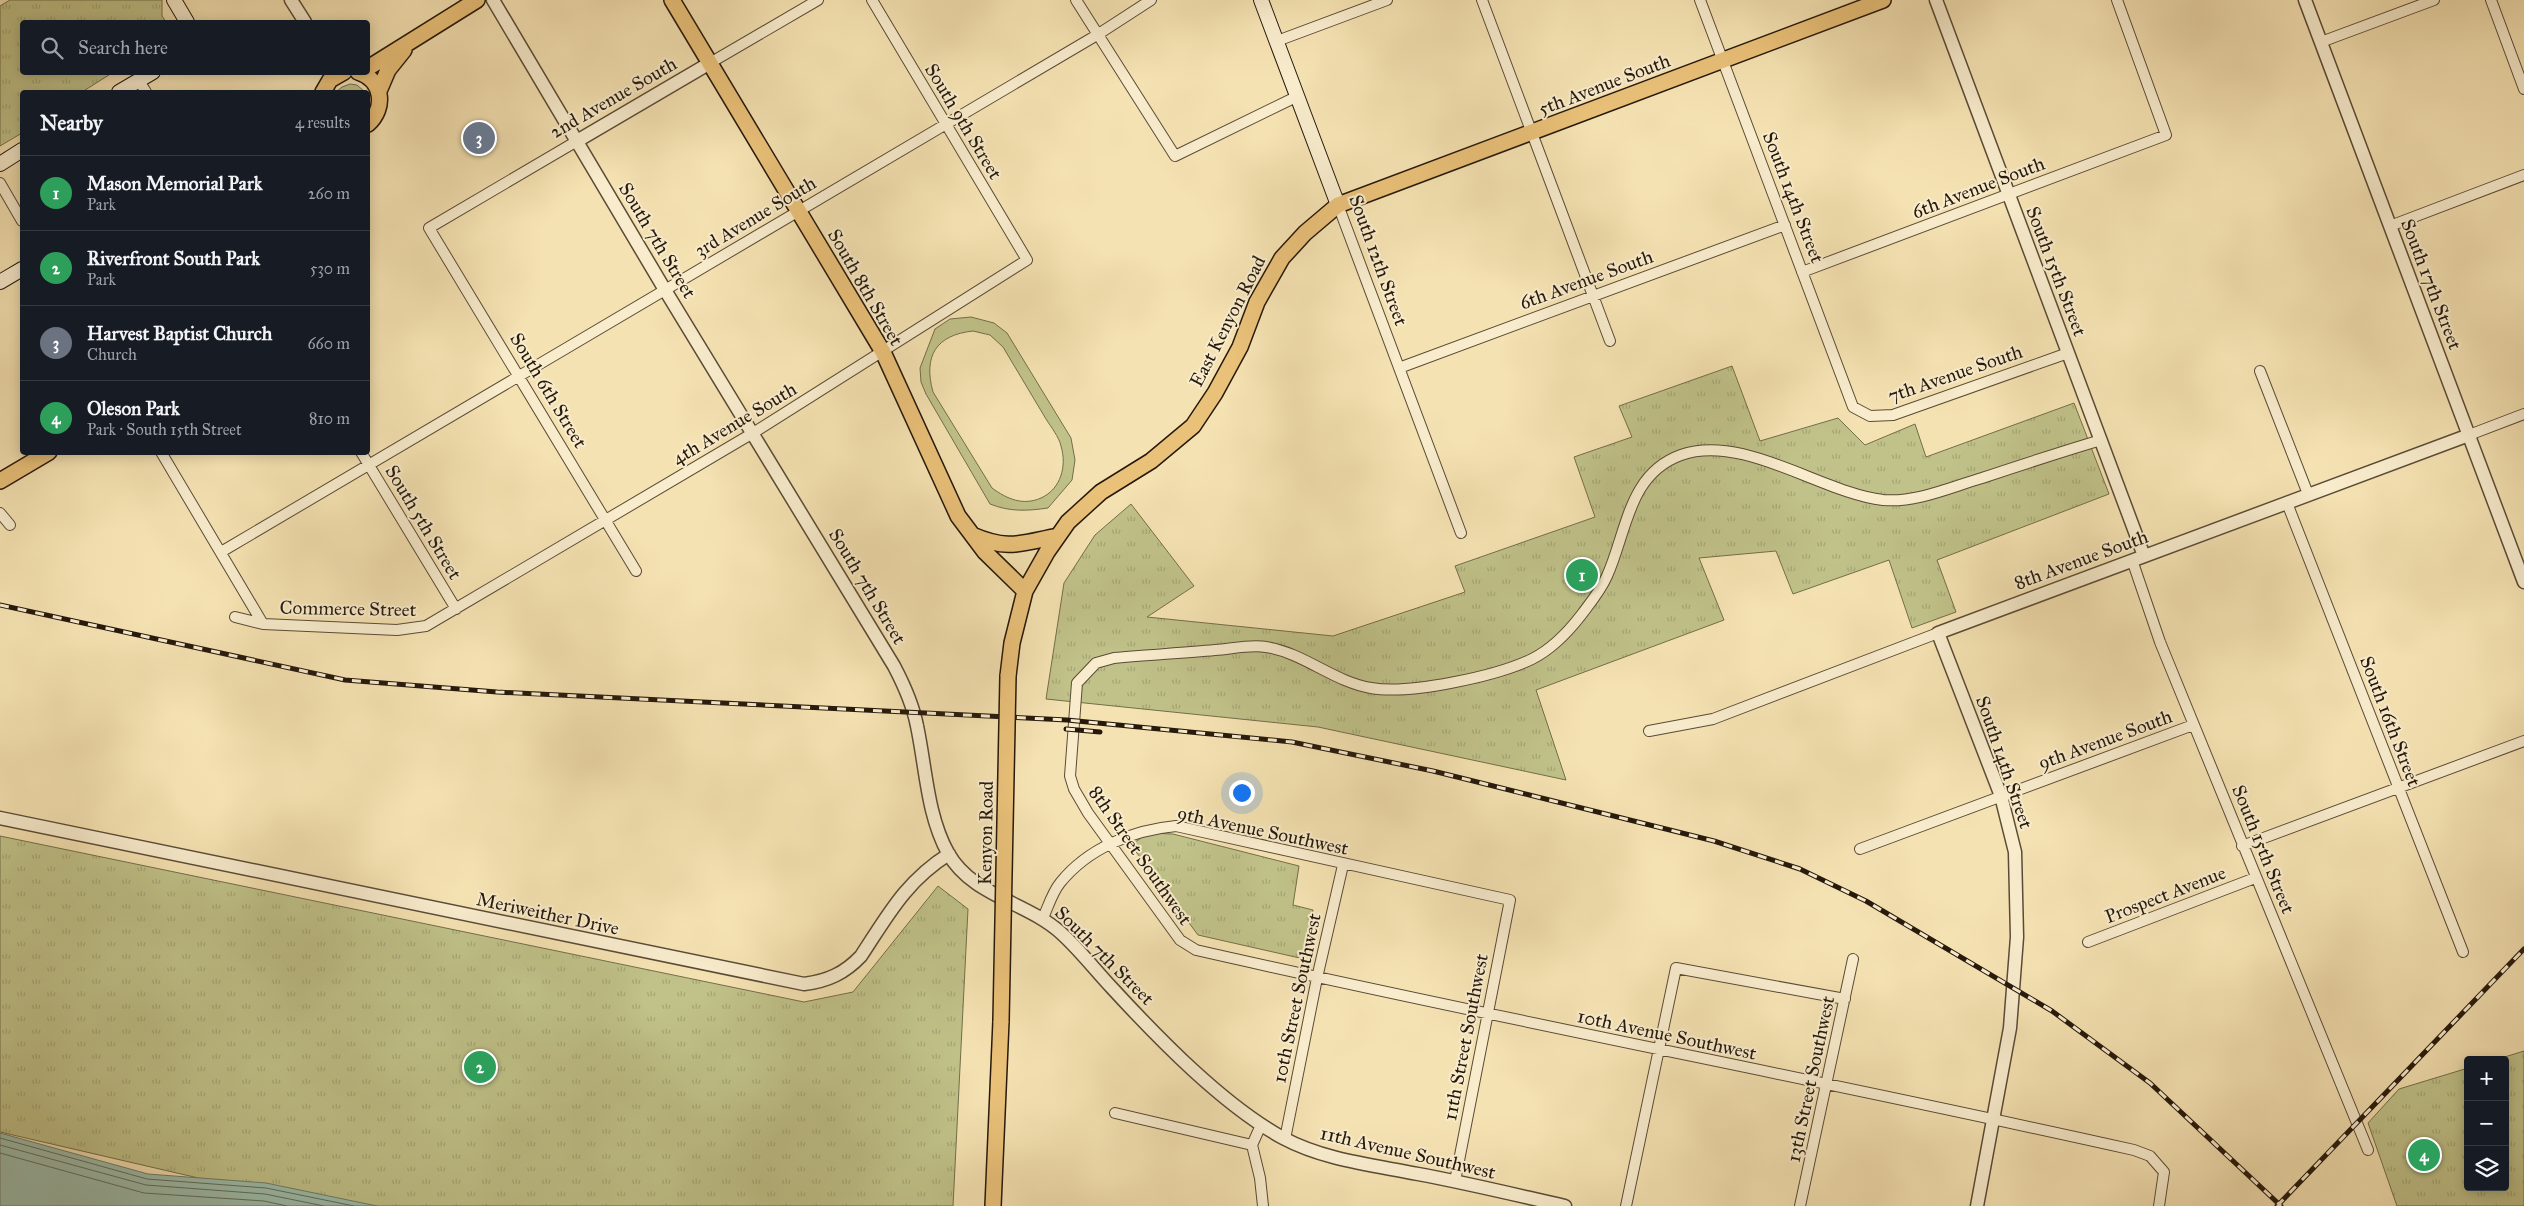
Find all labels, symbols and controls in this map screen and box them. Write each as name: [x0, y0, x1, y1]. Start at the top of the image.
search box: [20, 20, 370, 75]
icon: search: [38, 34, 66, 62]
text: Search here: [78, 36, 168, 59]
street label: 5th Avenue South: [1535, 49, 1674, 120]
street label: 2nd Avenue South: [546, 52, 681, 143]
street label: South 9th Street: [920, 59, 1007, 184]
text: Nearby: [40, 110, 103, 136]
text: 4 results: [295, 113, 350, 132]
pin: 3: [463, 119, 495, 157]
street label: South 14th Street: [1758, 128, 1829, 266]
street label: 6th Avenue South: [1909, 151, 2048, 223]
street label: 3rd Avenue South: [690, 171, 820, 262]
text: Mason Memorial Park: [87, 172, 262, 195]
street label: South 7th Street: [614, 178, 701, 302]
text: 1: [53, 184, 59, 203]
text: 260 m: [308, 184, 350, 203]
street label: South 12th Street: [1344, 192, 1413, 329]
text: Park: [87, 195, 116, 214]
street label: South 15th Street: [2021, 203, 2092, 339]
street label: South 17th Street: [2396, 215, 2467, 353]
street label: South 8th Street: [823, 225, 908, 350]
street label: 6th Avenue South: [1516, 245, 1656, 314]
text: Riverfront South Park: [87, 247, 260, 270]
street label: East Kenyon Road: [1185, 252, 1271, 391]
text: 2: [52, 259, 60, 278]
text: 530 m: [310, 259, 350, 278]
text: Park: [87, 270, 116, 289]
text: Harvest Baptist Church: [87, 322, 272, 345]
street label: South 6th Street: [505, 328, 592, 452]
text: 3: [53, 334, 59, 353]
text: 660 m: [307, 334, 350, 353]
street label: 7th Avenue South: [1885, 340, 2026, 407]
text: Church: [87, 345, 137, 364]
street label: 4th Avenue South: [668, 377, 801, 470]
text: Oleson Park: [87, 397, 180, 420]
text: 4: [52, 409, 60, 428]
text: 810 m: [309, 409, 350, 428]
text: Park · South 15th Street: [87, 420, 242, 439]
street label: South 5th Street: [380, 461, 467, 584]
street label: South 7th Street: [824, 524, 911, 648]
street label: 8th Avenue South: [2011, 524, 2152, 594]
pin: 1: [1566, 556, 1598, 594]
street label: Commerce Street: [279, 596, 417, 621]
street label: South 16th Street: [2355, 653, 2426, 790]
street label: South 14th Street: [1971, 693, 2038, 832]
street label: 9th Avenue South: [2035, 704, 2176, 774]
street label: Kenyon Road: [973, 780, 998, 885]
your location: [1229, 780, 1255, 806]
street label: 8th Street Southwest: [1084, 781, 1197, 929]
street label: South 15th Street: [2227, 781, 2300, 917]
street label: 9th Avenue Southwest: [1175, 801, 1351, 860]
street label: Prospect Avenue: [2101, 861, 2229, 928]
street label: Meriweither Drive: [475, 887, 621, 940]
street label: South 7th Street: [1050, 901, 1159, 1010]
street label: 10th Street Southwest: [1267, 911, 1326, 1085]
street label: 11th Street Southwest: [1438, 951, 1493, 1122]
street label: 13th Street Southwest: [1782, 994, 1839, 1164]
street label: 10th Avenue Southwest: [1575, 1004, 1759, 1065]
pin: 2: [464, 1048, 496, 1086]
map controls: [2464, 1056, 2509, 1191]
button: +: [2464, 1056, 2509, 1101]
button: −: [2464, 1101, 2509, 1146]
street label: 11th Avenue Southwest: [1318, 1121, 1498, 1184]
pin: 4: [2408, 1136, 2440, 1174]
button: layers: [2464, 1146, 2509, 1191]

